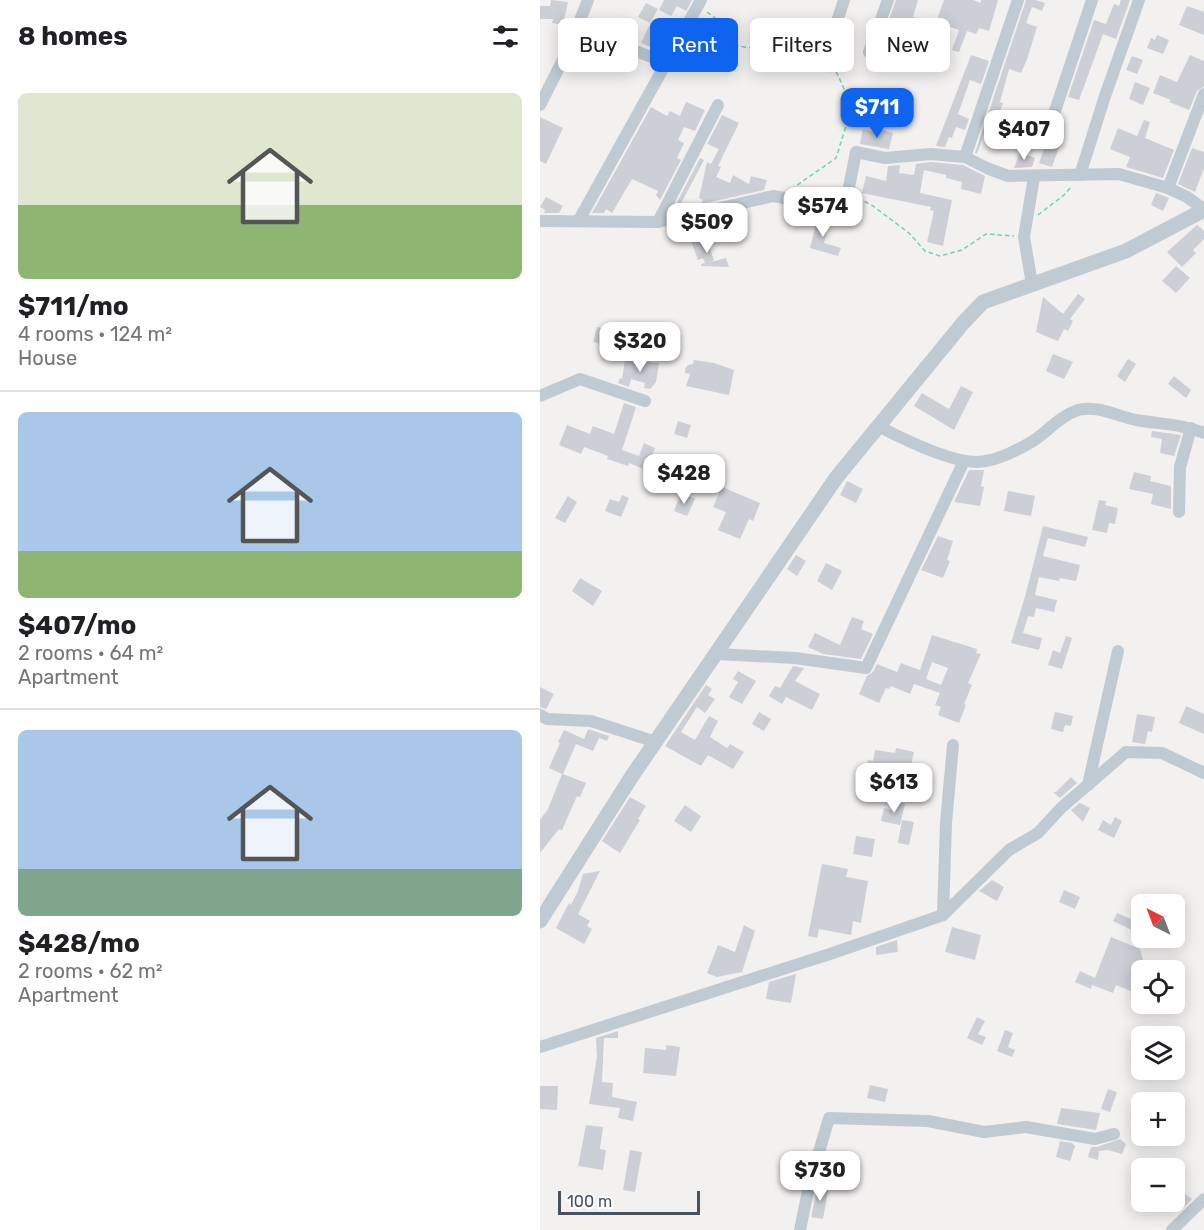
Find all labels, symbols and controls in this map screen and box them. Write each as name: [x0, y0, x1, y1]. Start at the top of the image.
chip: Buy: [558, 18, 638, 72]
chip: Rent: [650, 18, 738, 72]
chip: Filters: [750, 18, 854, 72]
chip: New: [866, 18, 950, 72]
icon: filters: [489, 20, 522, 53]
text: 8 homes: [18, 21, 128, 52]
pin: $711: [841, 88, 913, 139]
text: $711: [855, 95, 899, 119]
pin: $407: [988, 110, 1060, 161]
text: $407: [998, 117, 1050, 141]
icon: home: [216, 132, 324, 240]
pin: $574: [787, 187, 859, 238]
text: $574: [798, 194, 848, 218]
pin: $509: [671, 203, 743, 254]
text: $509: [681, 210, 733, 234]
text: $711/mo: [18, 291, 129, 322]
text: 4 rooms · 124 m²: [18, 322, 172, 346]
pin: $320: [604, 322, 676, 373]
text: $320: [613, 329, 667, 353]
text: House: [18, 346, 77, 370]
icon: home: [216, 451, 324, 559]
pin: $428: [648, 454, 720, 505]
text: $428: [657, 461, 711, 485]
text: $407/mo: [18, 610, 136, 641]
text: 2 rooms · 64 m²: [18, 641, 163, 665]
text: Apartment: [18, 665, 119, 689]
pin: $613: [858, 763, 930, 814]
icon: home: [216, 769, 324, 877]
text: $613: [869, 770, 919, 794]
north arrow: [1131, 894, 1185, 948]
map controls: [1131, 894, 1185, 1212]
text: $428/mo: [18, 928, 140, 959]
text: 2 rooms · 62 m²: [18, 959, 163, 983]
button: locate: [1131, 960, 1185, 1014]
text: Apartment: [18, 983, 119, 1007]
button: layers: [1131, 1026, 1185, 1080]
button: +: [1131, 1092, 1185, 1146]
pin: $730: [784, 1151, 856, 1202]
text: $730: [794, 1158, 846, 1182]
button: −: [1131, 1158, 1185, 1212]
scale bar: [558, 1188, 700, 1216]
text: 100 m: [567, 1192, 612, 1211]

